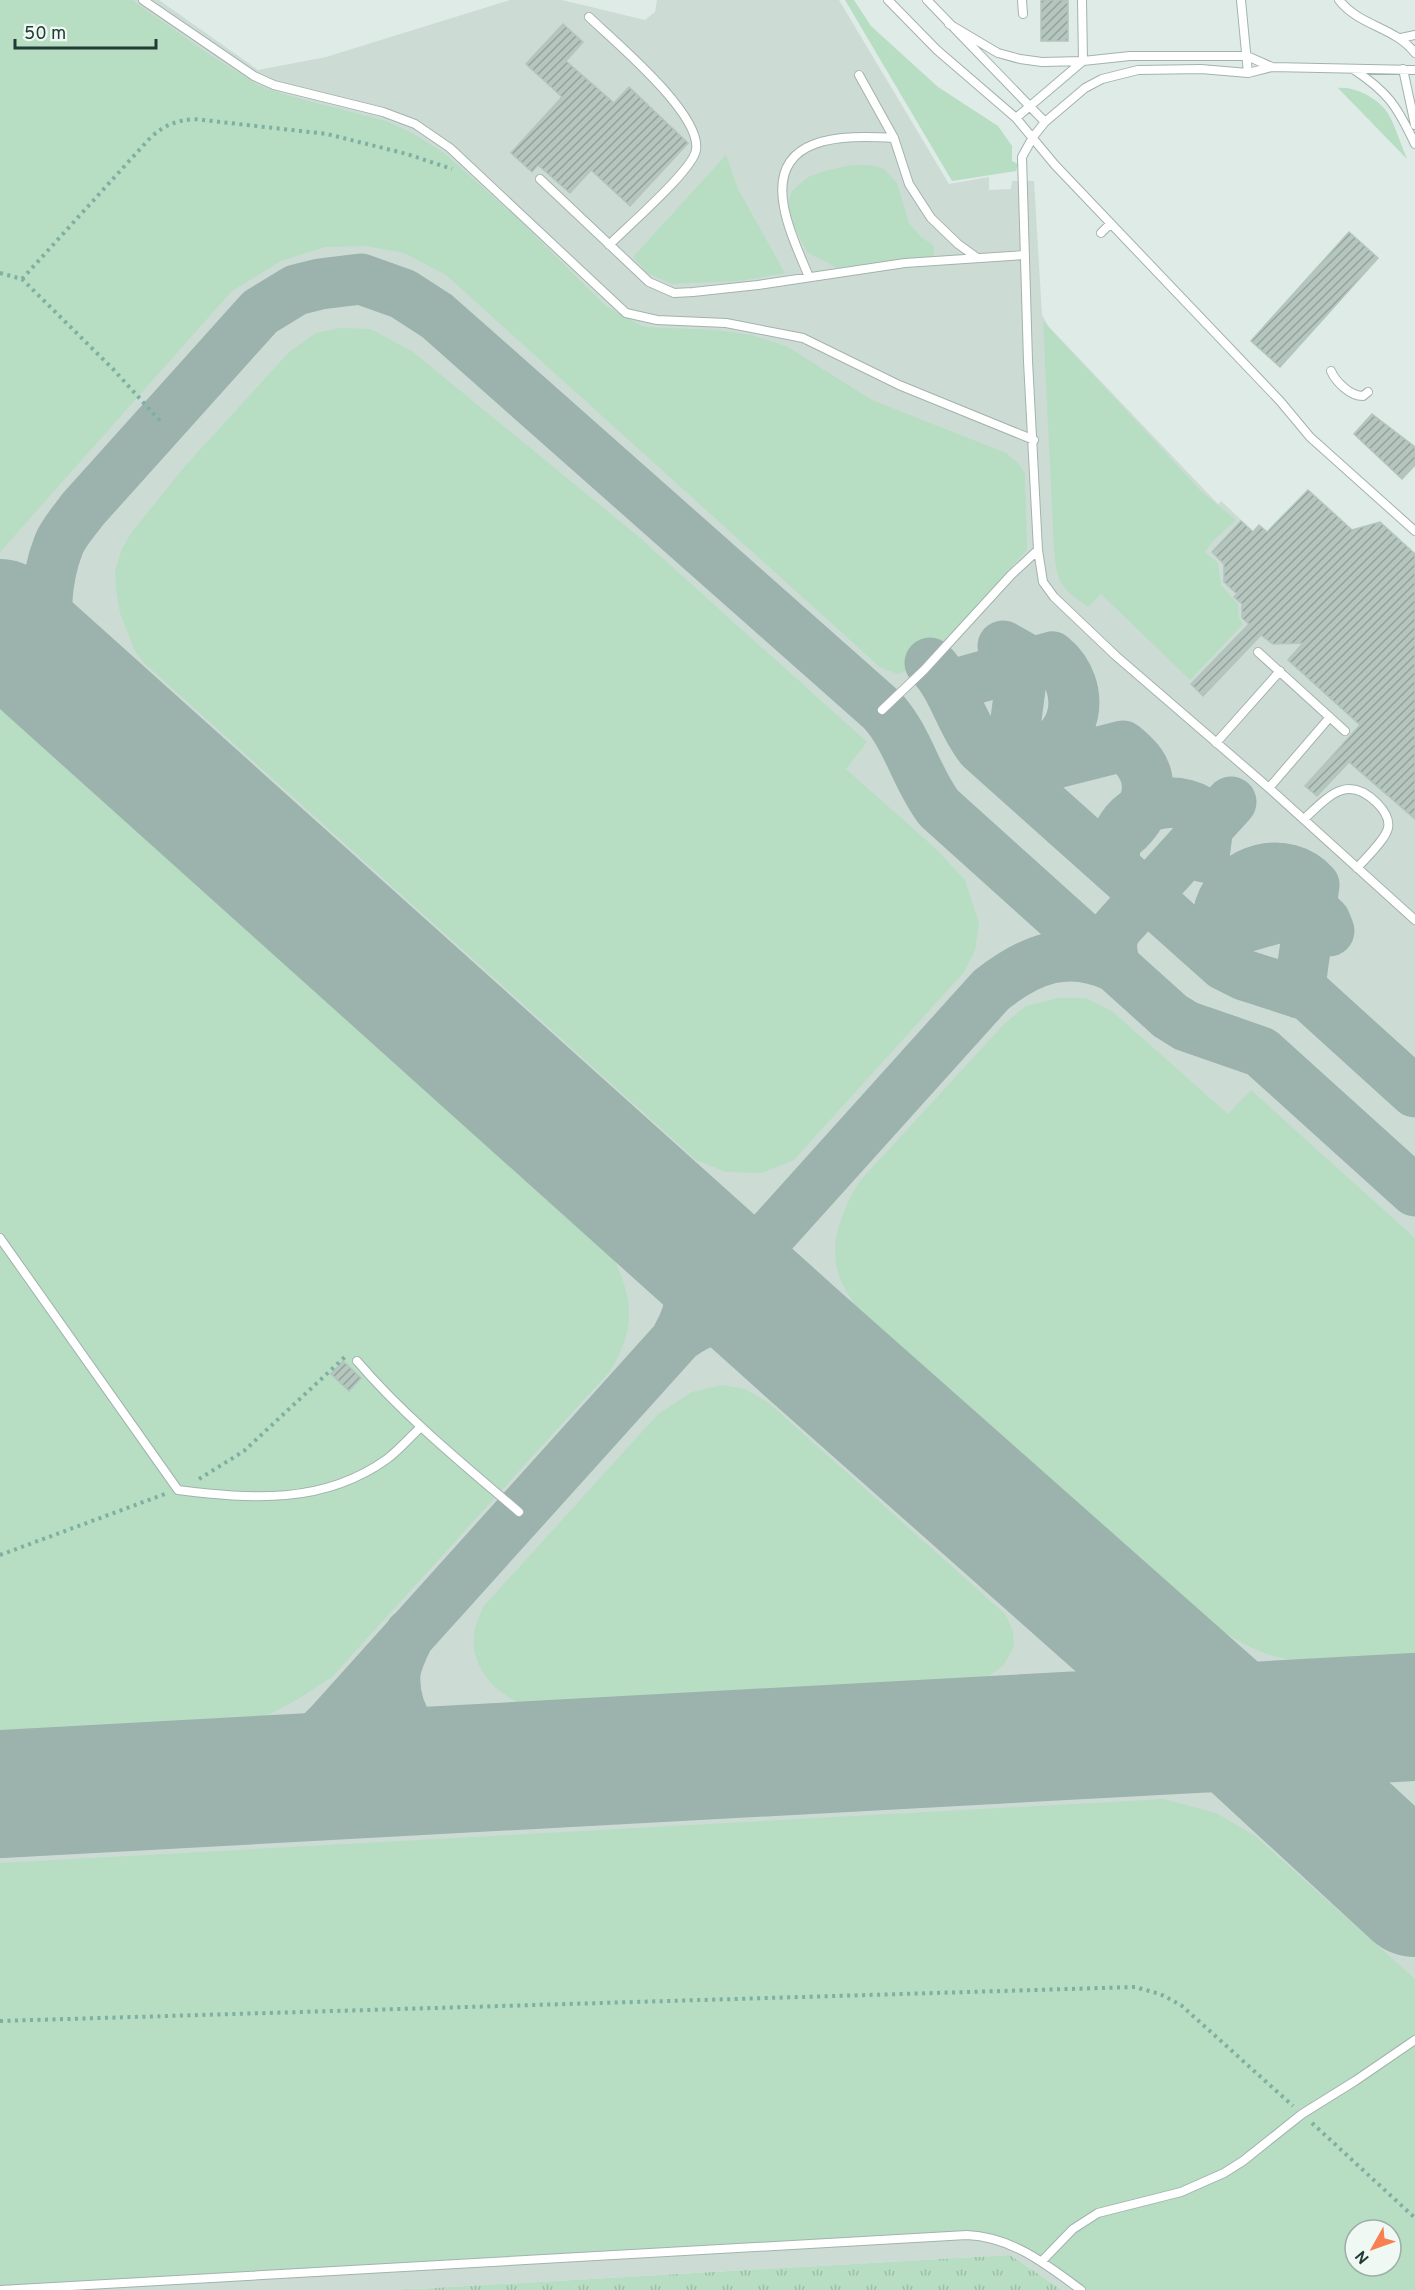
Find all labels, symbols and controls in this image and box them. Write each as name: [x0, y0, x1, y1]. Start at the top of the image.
scale bar: [15, 12, 156, 50]
text: 50 m: [24, 23, 66, 46]
north arrow: [1343, 2218, 1403, 2278]
text: N: [1352, 2246, 1374, 2267]

